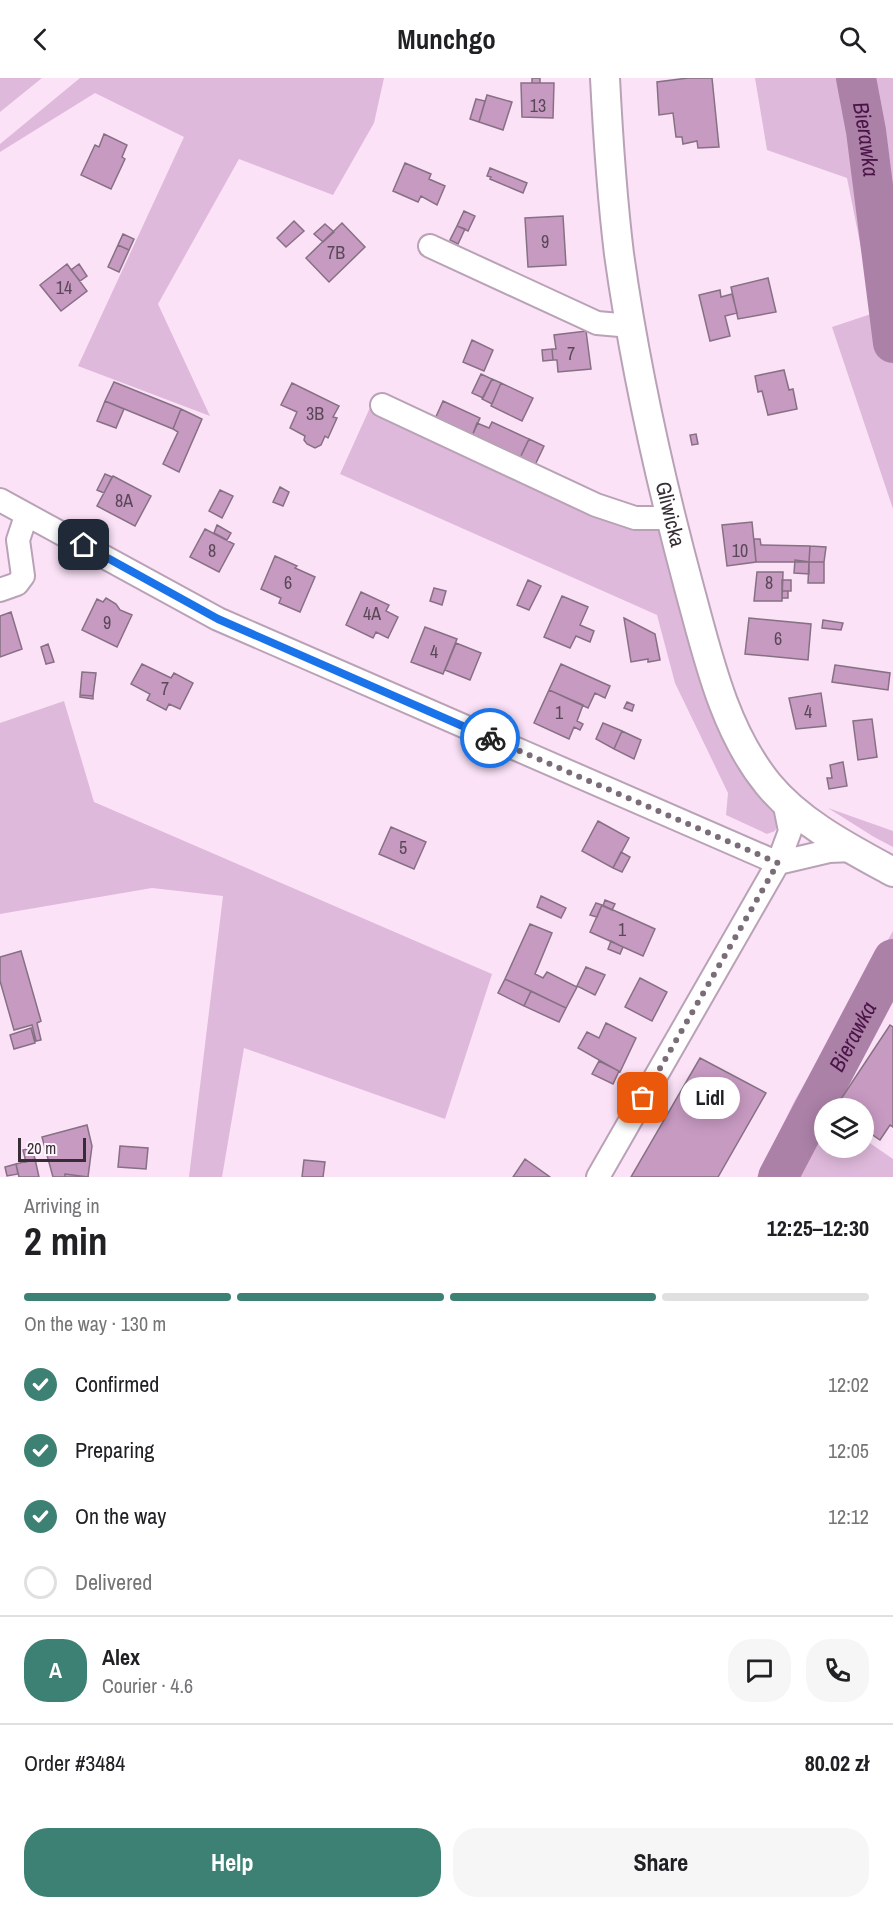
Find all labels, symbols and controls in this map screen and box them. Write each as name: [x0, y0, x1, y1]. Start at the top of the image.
text: Munchgo: [397, 21, 496, 57]
icon: back: [24, 23, 57, 56]
icon: search: [836, 23, 869, 56]
house number: 13: [530, 93, 546, 118]
water label: Bierawka: [846, 99, 887, 178]
house number: 9: [541, 229, 549, 254]
house number: 7B: [327, 240, 345, 265]
house number: 14: [56, 275, 72, 300]
house number: 7: [567, 341, 575, 366]
house number: 3B: [306, 401, 324, 426]
street label: Gliwicka: [649, 479, 693, 550]
house number: 8A: [115, 488, 133, 513]
pin: [58, 519, 109, 570]
icon: home: [67, 528, 100, 561]
house number: 8: [208, 538, 216, 563]
house number: 10: [732, 538, 748, 563]
house number: 6: [284, 570, 292, 595]
house number: 8: [765, 570, 773, 595]
house number: 4A: [363, 601, 381, 626]
house number: 9: [103, 610, 111, 635]
house number: 6: [774, 626, 782, 651]
house number: 4: [430, 639, 438, 664]
house number: 7: [161, 676, 169, 701]
house number: 4: [804, 699, 812, 724]
house number: 1: [555, 700, 564, 725]
courier: [460, 708, 520, 768]
icon: bike: [474, 722, 507, 755]
house number: 5: [399, 835, 407, 860]
house number: 1: [618, 917, 627, 942]
water label: Bierawka: [821, 996, 883, 1077]
pin: [617, 1072, 668, 1123]
callout: Lidl: [679, 1077, 739, 1119]
icon: bag: [626, 1081, 659, 1114]
text: Lidl: [695, 1084, 725, 1111]
map controls: [814, 1098, 874, 1158]
button: layers: [814, 1098, 874, 1158]
scale bar: [18, 1135, 86, 1162]
text: 20 m: [27, 1137, 56, 1159]
text: Arriving in: [24, 1192, 100, 1219]
text: 12:25–12:30: [767, 1213, 869, 1243]
text: 2 min: [24, 1215, 108, 1267]
text: On the way · 130 m: [24, 1310, 166, 1337]
icon: check: [24, 1368, 57, 1401]
text: Confirmed: [75, 1369, 159, 1399]
text: 12:02: [828, 1371, 869, 1398]
icon: check: [24, 1434, 57, 1467]
text: Preparing: [75, 1435, 154, 1465]
text: 12:05: [828, 1437, 869, 1464]
icon: check: [24, 1500, 57, 1533]
text: On the way: [75, 1501, 166, 1531]
text: 12:12: [828, 1503, 869, 1530]
text: Delivered: [75, 1567, 152, 1597]
button: chat: [728, 1639, 791, 1702]
button: phone: [806, 1639, 869, 1702]
text: Alex: [102, 1642, 140, 1672]
text: A: [49, 1655, 62, 1685]
text: Courier · 4.6: [102, 1672, 193, 1699]
text: Order #3484: [24, 1748, 125, 1778]
text: 80.02 zł: [805, 1748, 869, 1778]
button: Help: [24, 1828, 441, 1897]
button: Share: [453, 1828, 869, 1897]

